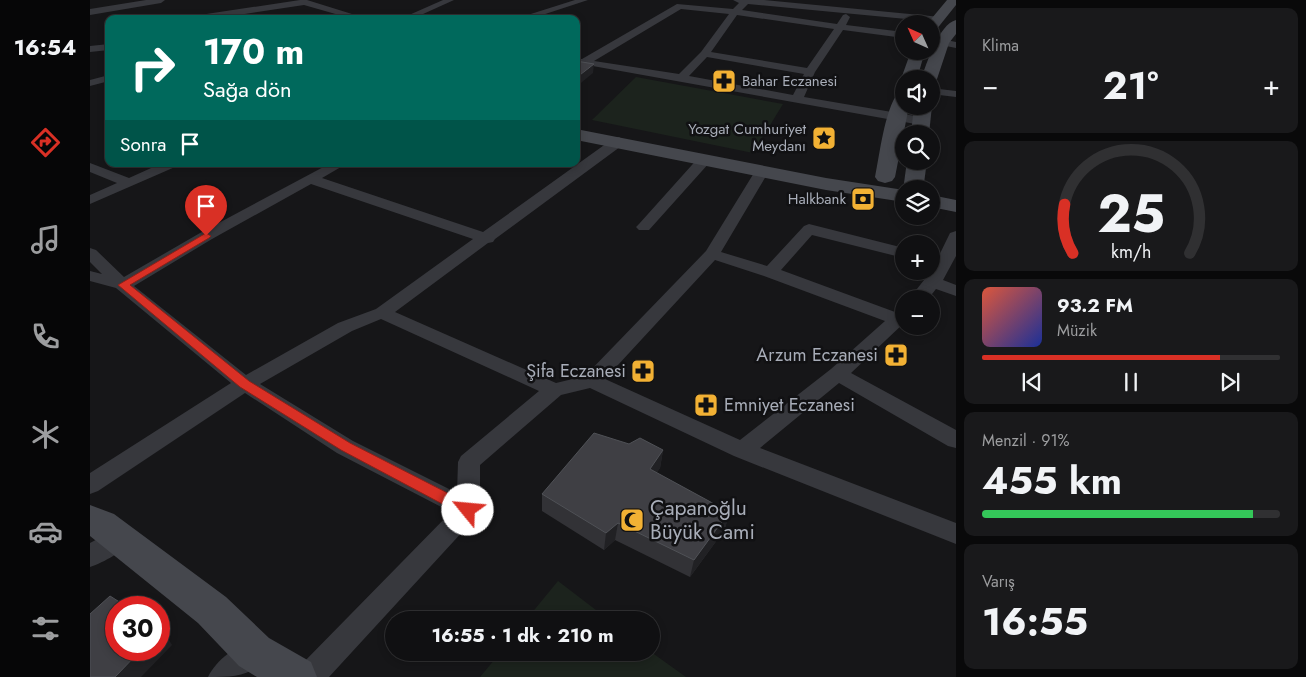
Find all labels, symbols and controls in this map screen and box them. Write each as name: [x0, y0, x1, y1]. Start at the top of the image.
north arrow: [895, 15, 940, 60]
map controls: [895, 15, 940, 335]
text: 170 m: [203, 27, 304, 77]
text: 16:54: [14, 31, 76, 63]
text: Klima: [982, 34, 1019, 57]
icon: right: [120, 35, 185, 100]
text: 21°: [1103, 58, 1158, 113]
text: −: [982, 65, 999, 106]
text: +: [1263, 65, 1280, 106]
pharmacy icon: Bahar Eczanesi: [711, 68, 737, 94]
place label: Bahar Eczanesi: [742, 70, 837, 92]
button: sound: [895, 70, 940, 115]
text: Sağa dön: [203, 73, 291, 105]
place label: Yozgat Cumhuriyet Meydanı: [688, 118, 806, 157]
icon: directions: [28, 125, 63, 160]
place icon: Yozgat Cumhuriyet Meydanı: [811, 125, 837, 151]
button: search: [895, 125, 940, 170]
icon: arrive: [176, 130, 204, 158]
text: Sonra: [120, 131, 166, 158]
text: 25: [1097, 176, 1165, 252]
button: layers: [895, 180, 940, 225]
pin: [185, 185, 227, 236]
bank icon: Halkbank: [850, 186, 876, 212]
place label: Halkbank: [788, 188, 846, 210]
icon: arrive: [192, 192, 220, 220]
icon: music: [28, 222, 63, 257]
button: +: [895, 235, 940, 280]
text: km/h: [1111, 239, 1151, 265]
button: −: [895, 290, 940, 335]
text: 93.2 FM: [1057, 292, 1133, 319]
icon: phone: [28, 319, 63, 354]
text: Müzik: [1057, 319, 1097, 342]
place label: Arzum Eczanesi: [756, 342, 878, 368]
pharmacy icon: Arzum Eczanesi: [883, 342, 909, 368]
place label: Şifa Eczanesi: [526, 358, 626, 384]
pharmacy icon: Şifa Eczanesi: [630, 358, 656, 384]
icon: previous: [1018, 368, 1046, 396]
icon: pause: [1117, 368, 1145, 396]
icon: next: [1216, 368, 1244, 396]
pharmacy icon: Emniyet Eczanesi: [693, 392, 719, 418]
place label: Emniyet Eczanesi: [724, 392, 855, 418]
icon: climate: [28, 417, 63, 452]
text: Menzil · 91%: [982, 429, 1070, 452]
text: 455 km: [982, 453, 1122, 508]
position arrow: [441, 483, 493, 535]
place label: Çapanoğlu Büyük Cami: [650, 493, 755, 547]
mosque icon: Çapanoğlu Büyük Cami: [619, 507, 645, 533]
icon: car: [28, 514, 63, 549]
text: Varış: [982, 570, 1015, 593]
text: 16:55: [982, 594, 1088, 649]
speed limit sign: 30: [105, 596, 170, 661]
icon: filters: [28, 611, 63, 646]
text: 16:55 · 1 dk · 210 m: [431, 622, 614, 649]

